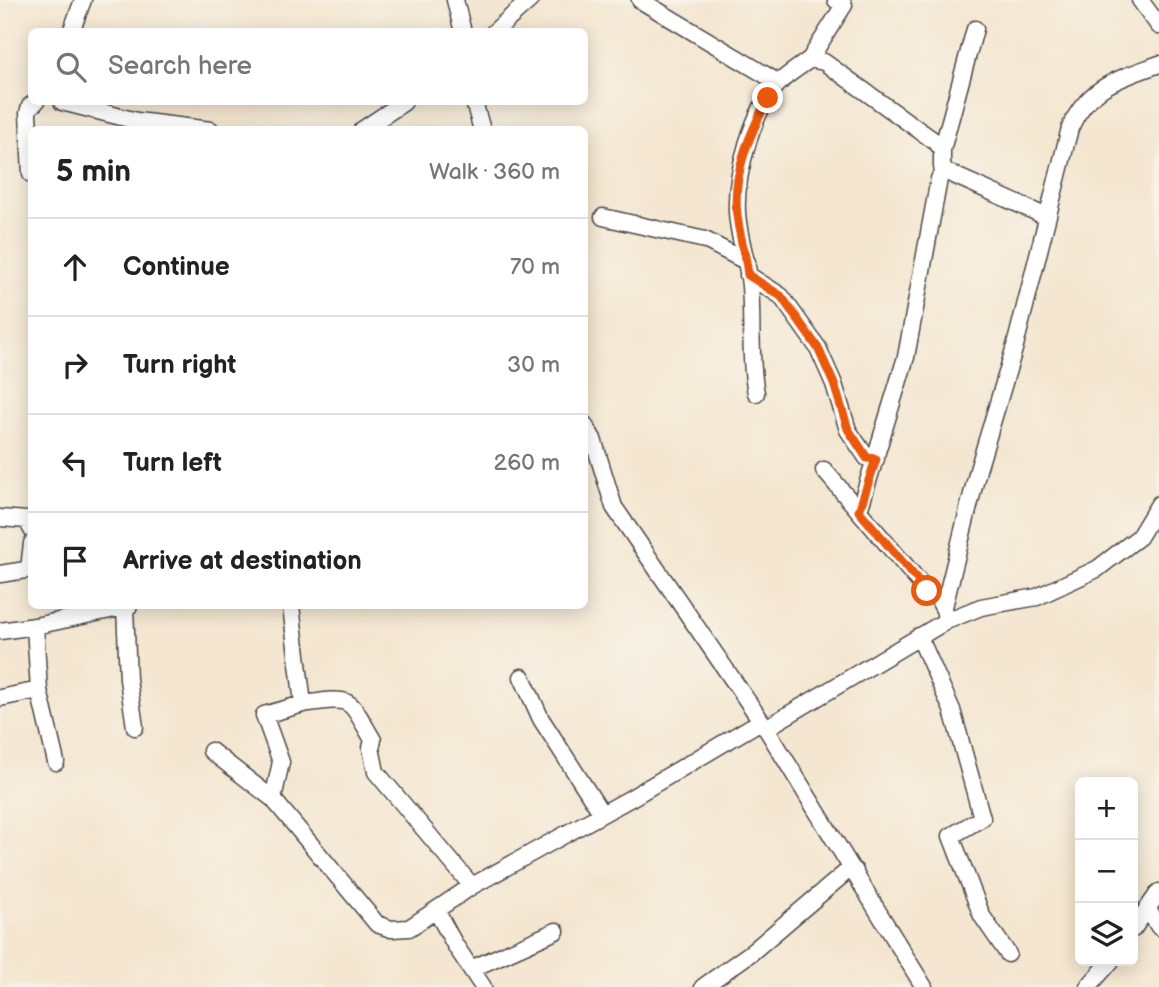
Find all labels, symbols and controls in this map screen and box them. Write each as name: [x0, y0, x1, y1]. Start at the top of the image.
search box: [28, 28, 588, 105]
icon: search: [52, 48, 90, 86]
text: Search here: [108, 51, 252, 82]
route end: [752, 82, 783, 113]
text: 5 min: [56, 154, 131, 190]
text: Walk · 360 m: [429, 158, 560, 186]
icon: ahead: [56, 248, 94, 286]
text: Continue: [123, 252, 230, 283]
text: 70 m: [510, 253, 560, 281]
icon: right: [56, 346, 94, 384]
text: Turn right: [123, 350, 236, 381]
text: 30 m: [507, 351, 560, 379]
icon: left: [56, 444, 94, 482]
text: Turn left: [123, 448, 222, 479]
text: 260 m: [494, 449, 560, 477]
icon: arrive: [56, 542, 94, 580]
text: Arrive at destination: [123, 546, 362, 577]
route start: [911, 575, 942, 606]
map controls: [1075, 777, 1138, 966]
button: +: [1075, 777, 1138, 840]
button: −: [1075, 840, 1138, 903]
button: layers: [1075, 903, 1138, 966]

